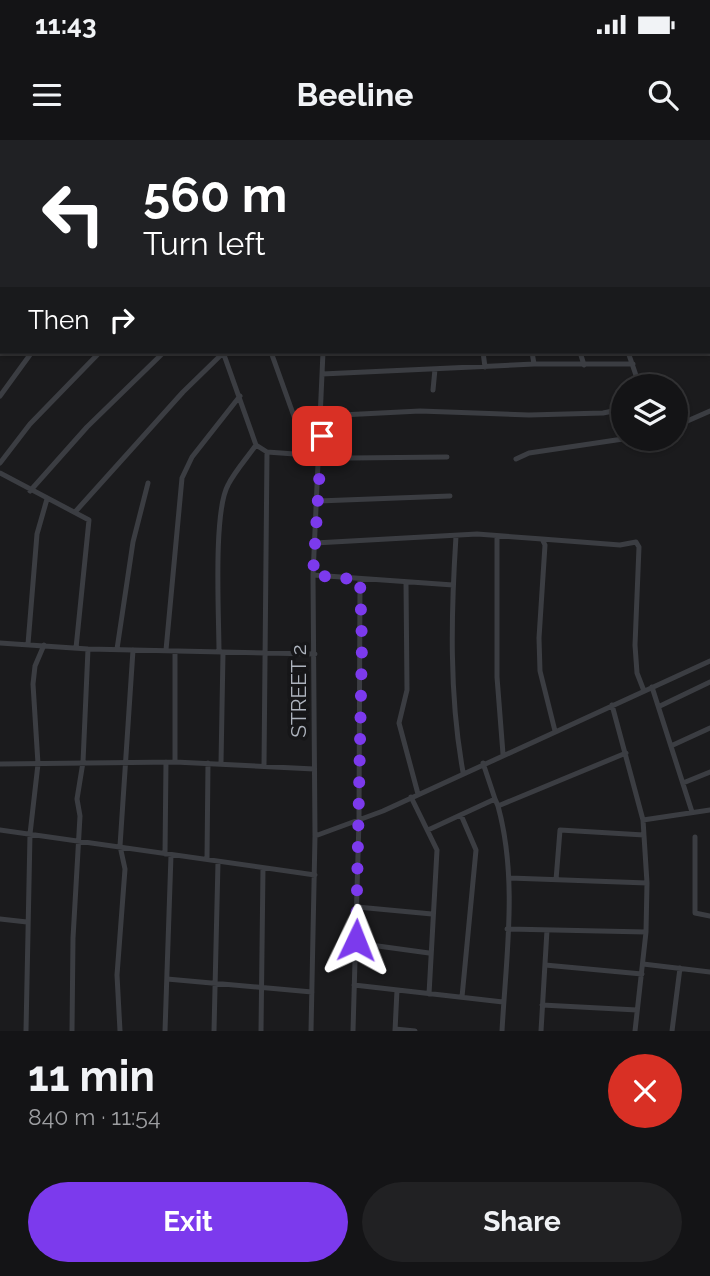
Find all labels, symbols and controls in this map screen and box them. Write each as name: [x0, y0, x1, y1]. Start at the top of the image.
text: 11:43: [35, 10, 96, 40]
icon: menu: [28, 76, 66, 114]
text: Beeline: [297, 76, 413, 113]
icon: search: [644, 76, 682, 114]
text: 560 m: [143, 166, 287, 223]
icon: left: [28, 168, 119, 259]
text: Turn left: [143, 225, 265, 262]
icon: right: [103, 301, 141, 339]
text: Then: [28, 305, 89, 335]
map controls: [611, 374, 688, 451]
button: layers: [611, 374, 688, 451]
pin: [292, 406, 352, 466]
icon: arrive: [303, 417, 341, 455]
street label: STREET 2: [286, 644, 311, 738]
position arrow: [319, 903, 393, 977]
text: 11 min: [28, 1052, 155, 1101]
button: close: [608, 1054, 682, 1128]
text: 840 m · 11:54: [28, 1103, 160, 1130]
button: Exit: [28, 1182, 348, 1262]
button: Share: [362, 1182, 682, 1262]

